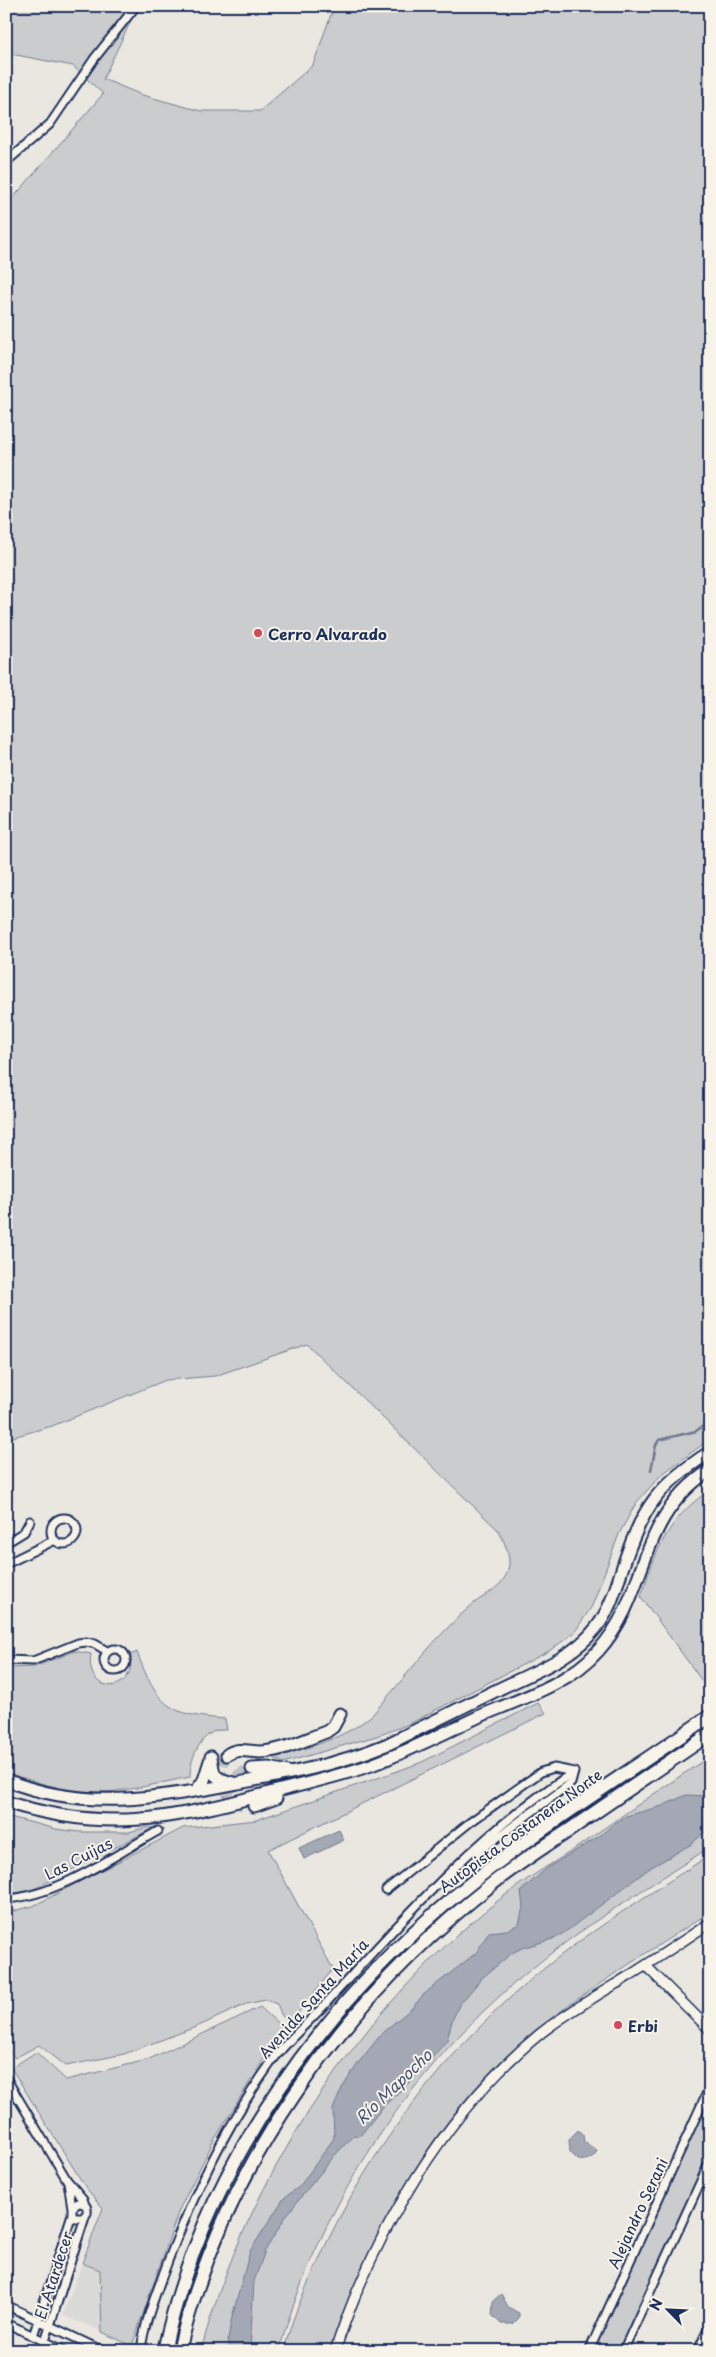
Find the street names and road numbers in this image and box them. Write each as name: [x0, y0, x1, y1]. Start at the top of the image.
street label: Autopista Costanera Norte: [434, 1763, 606, 1897]
street label: Las Cuijas: [40, 1831, 116, 1885]
street label: Avenida Santa María: [253, 1932, 374, 2063]
street label: Alejandro Serani: [601, 2154, 673, 2272]
street label: El Atardecer: [28, 2228, 78, 2322]

